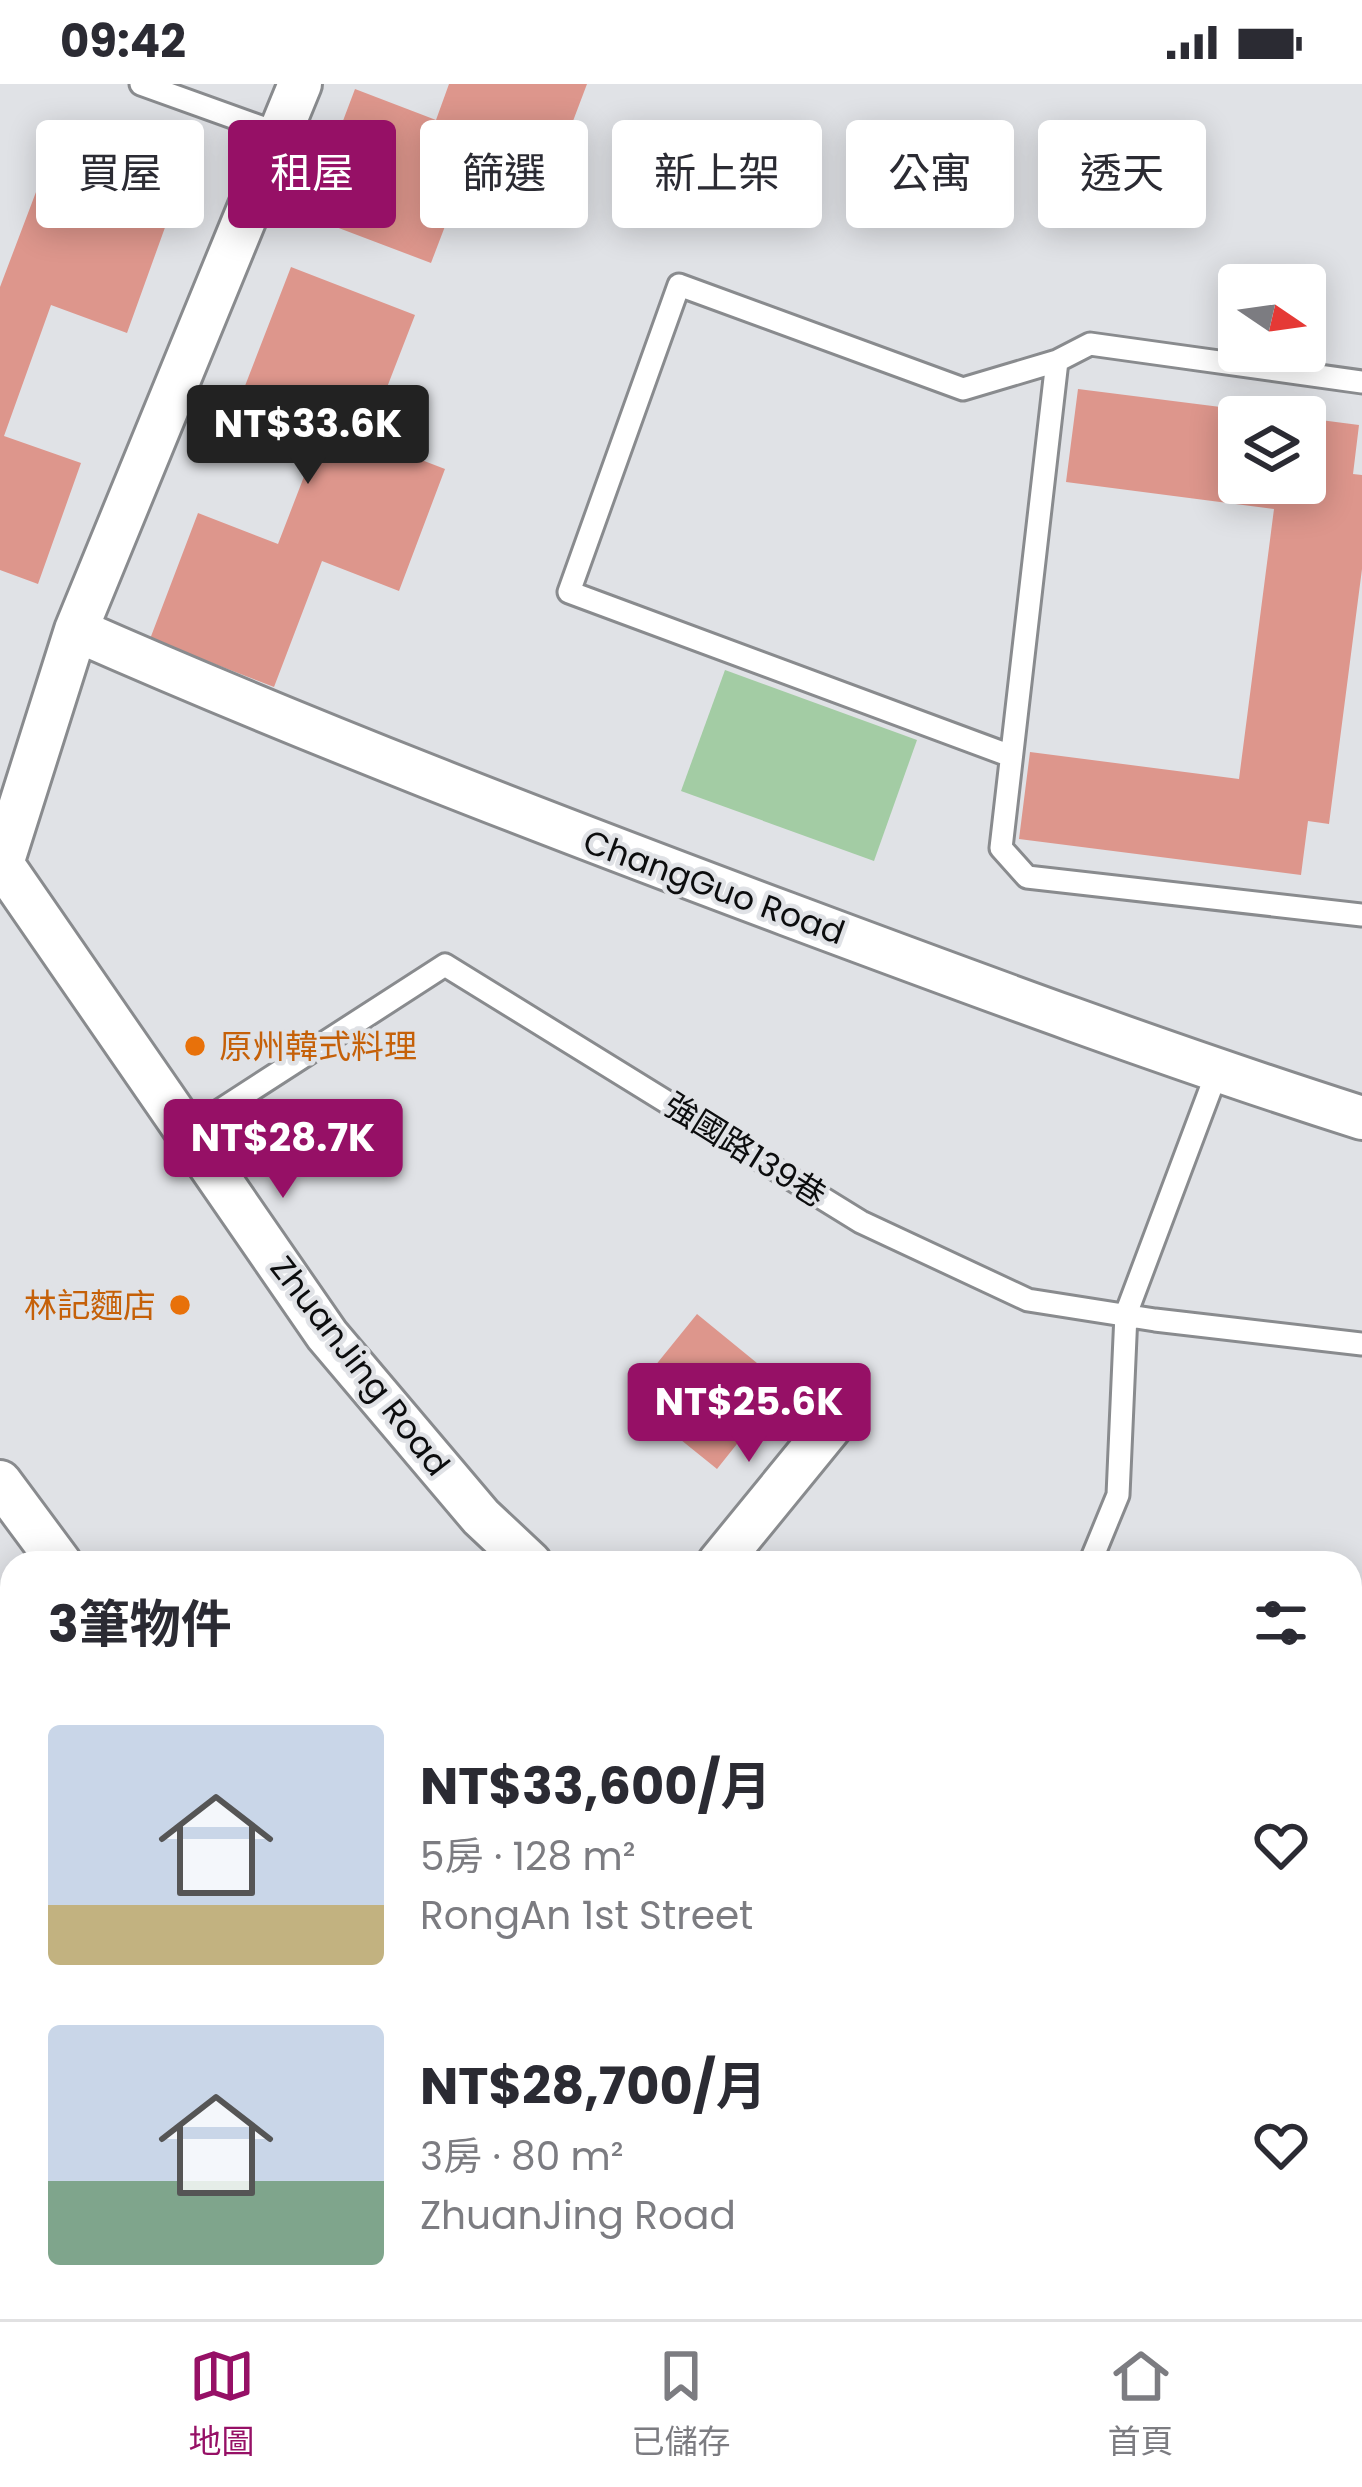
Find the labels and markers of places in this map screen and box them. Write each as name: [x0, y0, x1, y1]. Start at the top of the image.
pin: NT$33.6K: [184, 385, 432, 487]
place label: 原州韓式料理: [219, 1023, 417, 1070]
marker: 原州韓式料理: [182, 1033, 208, 1059]
pin: NT$28.7K: [159, 1099, 407, 1201]
place label: 林記麵店: [24, 1282, 156, 1329]
marker: 林記麵店: [167, 1292, 193, 1318]
pin: NT$25.6K: [625, 1363, 873, 1465]

